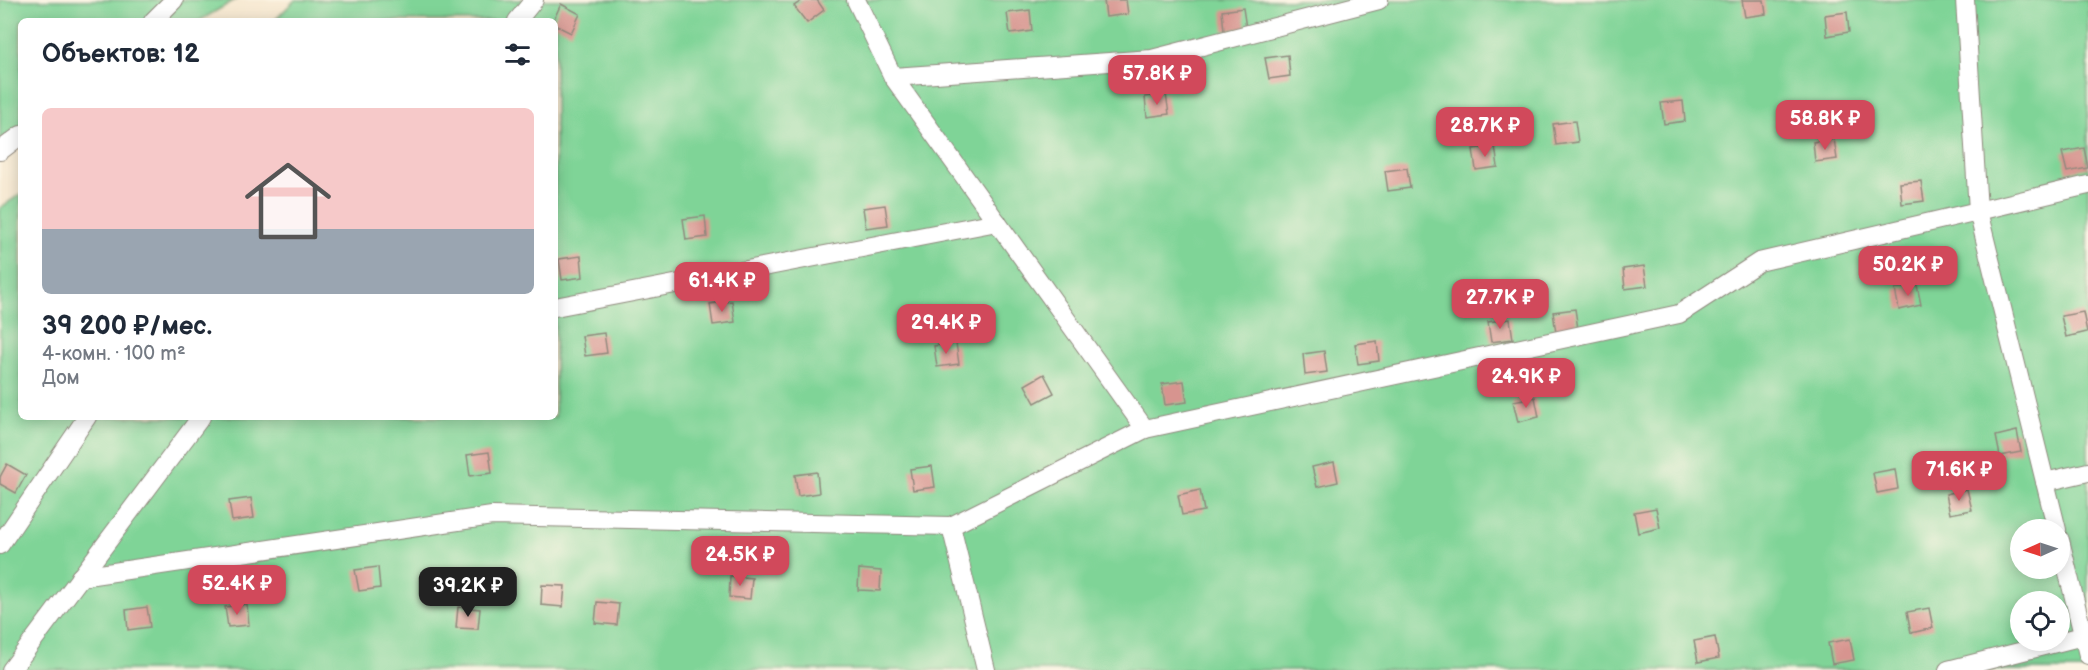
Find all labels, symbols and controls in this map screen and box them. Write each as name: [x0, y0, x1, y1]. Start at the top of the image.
icon: filters: [501, 38, 534, 71]
text: Объектов: 12: [42, 39, 200, 70]
pin: 57.8K ₽: [1102, 55, 1212, 106]
text: 57.8K ₽: [1122, 62, 1192, 86]
pin: 58.8K ₽: [1770, 100, 1880, 151]
pin: 28.7K ₽: [1430, 107, 1540, 158]
text: 58.8K ₽: [1790, 107, 1860, 131]
text: 28.7K ₽: [1450, 114, 1520, 138]
icon: home: [234, 147, 342, 255]
pin: 50.2K ₽: [1853, 246, 1963, 297]
text: 50.2K ₽: [1872, 253, 1944, 277]
pin: 61.4K ₽: [667, 262, 777, 313]
text: 61.4K ₽: [688, 269, 756, 293]
pin: 27.7K ₽: [1445, 279, 1555, 330]
text: 27.7K ₽: [1466, 286, 1534, 310]
pin: 29.4K ₽: [891, 304, 1001, 355]
text: 39 200 ₽/мес.: [42, 311, 212, 342]
text: 29.4K ₽: [911, 311, 981, 335]
text: 4-комн. · 100 m²: [42, 342, 186, 366]
pin: 24.9K ₽: [1471, 358, 1581, 409]
text: 24.9K ₽: [1491, 365, 1561, 389]
text: Дом: [42, 366, 80, 390]
pin: 71.6K ₽: [1904, 451, 2014, 502]
text: 71.6K ₽: [1926, 458, 1992, 482]
north arrow: [2010, 519, 2070, 579]
map controls: [2010, 519, 2070, 651]
pin: 24.5K ₽: [685, 536, 795, 587]
text: 24.5K ₽: [705, 543, 775, 567]
pin: 52.4K ₽: [182, 565, 292, 616]
pin: 39.2K ₽: [413, 567, 523, 618]
text: 52.4K ₽: [202, 572, 272, 596]
text: 39.2K ₽: [433, 574, 503, 598]
button: locate: [2010, 591, 2070, 651]

